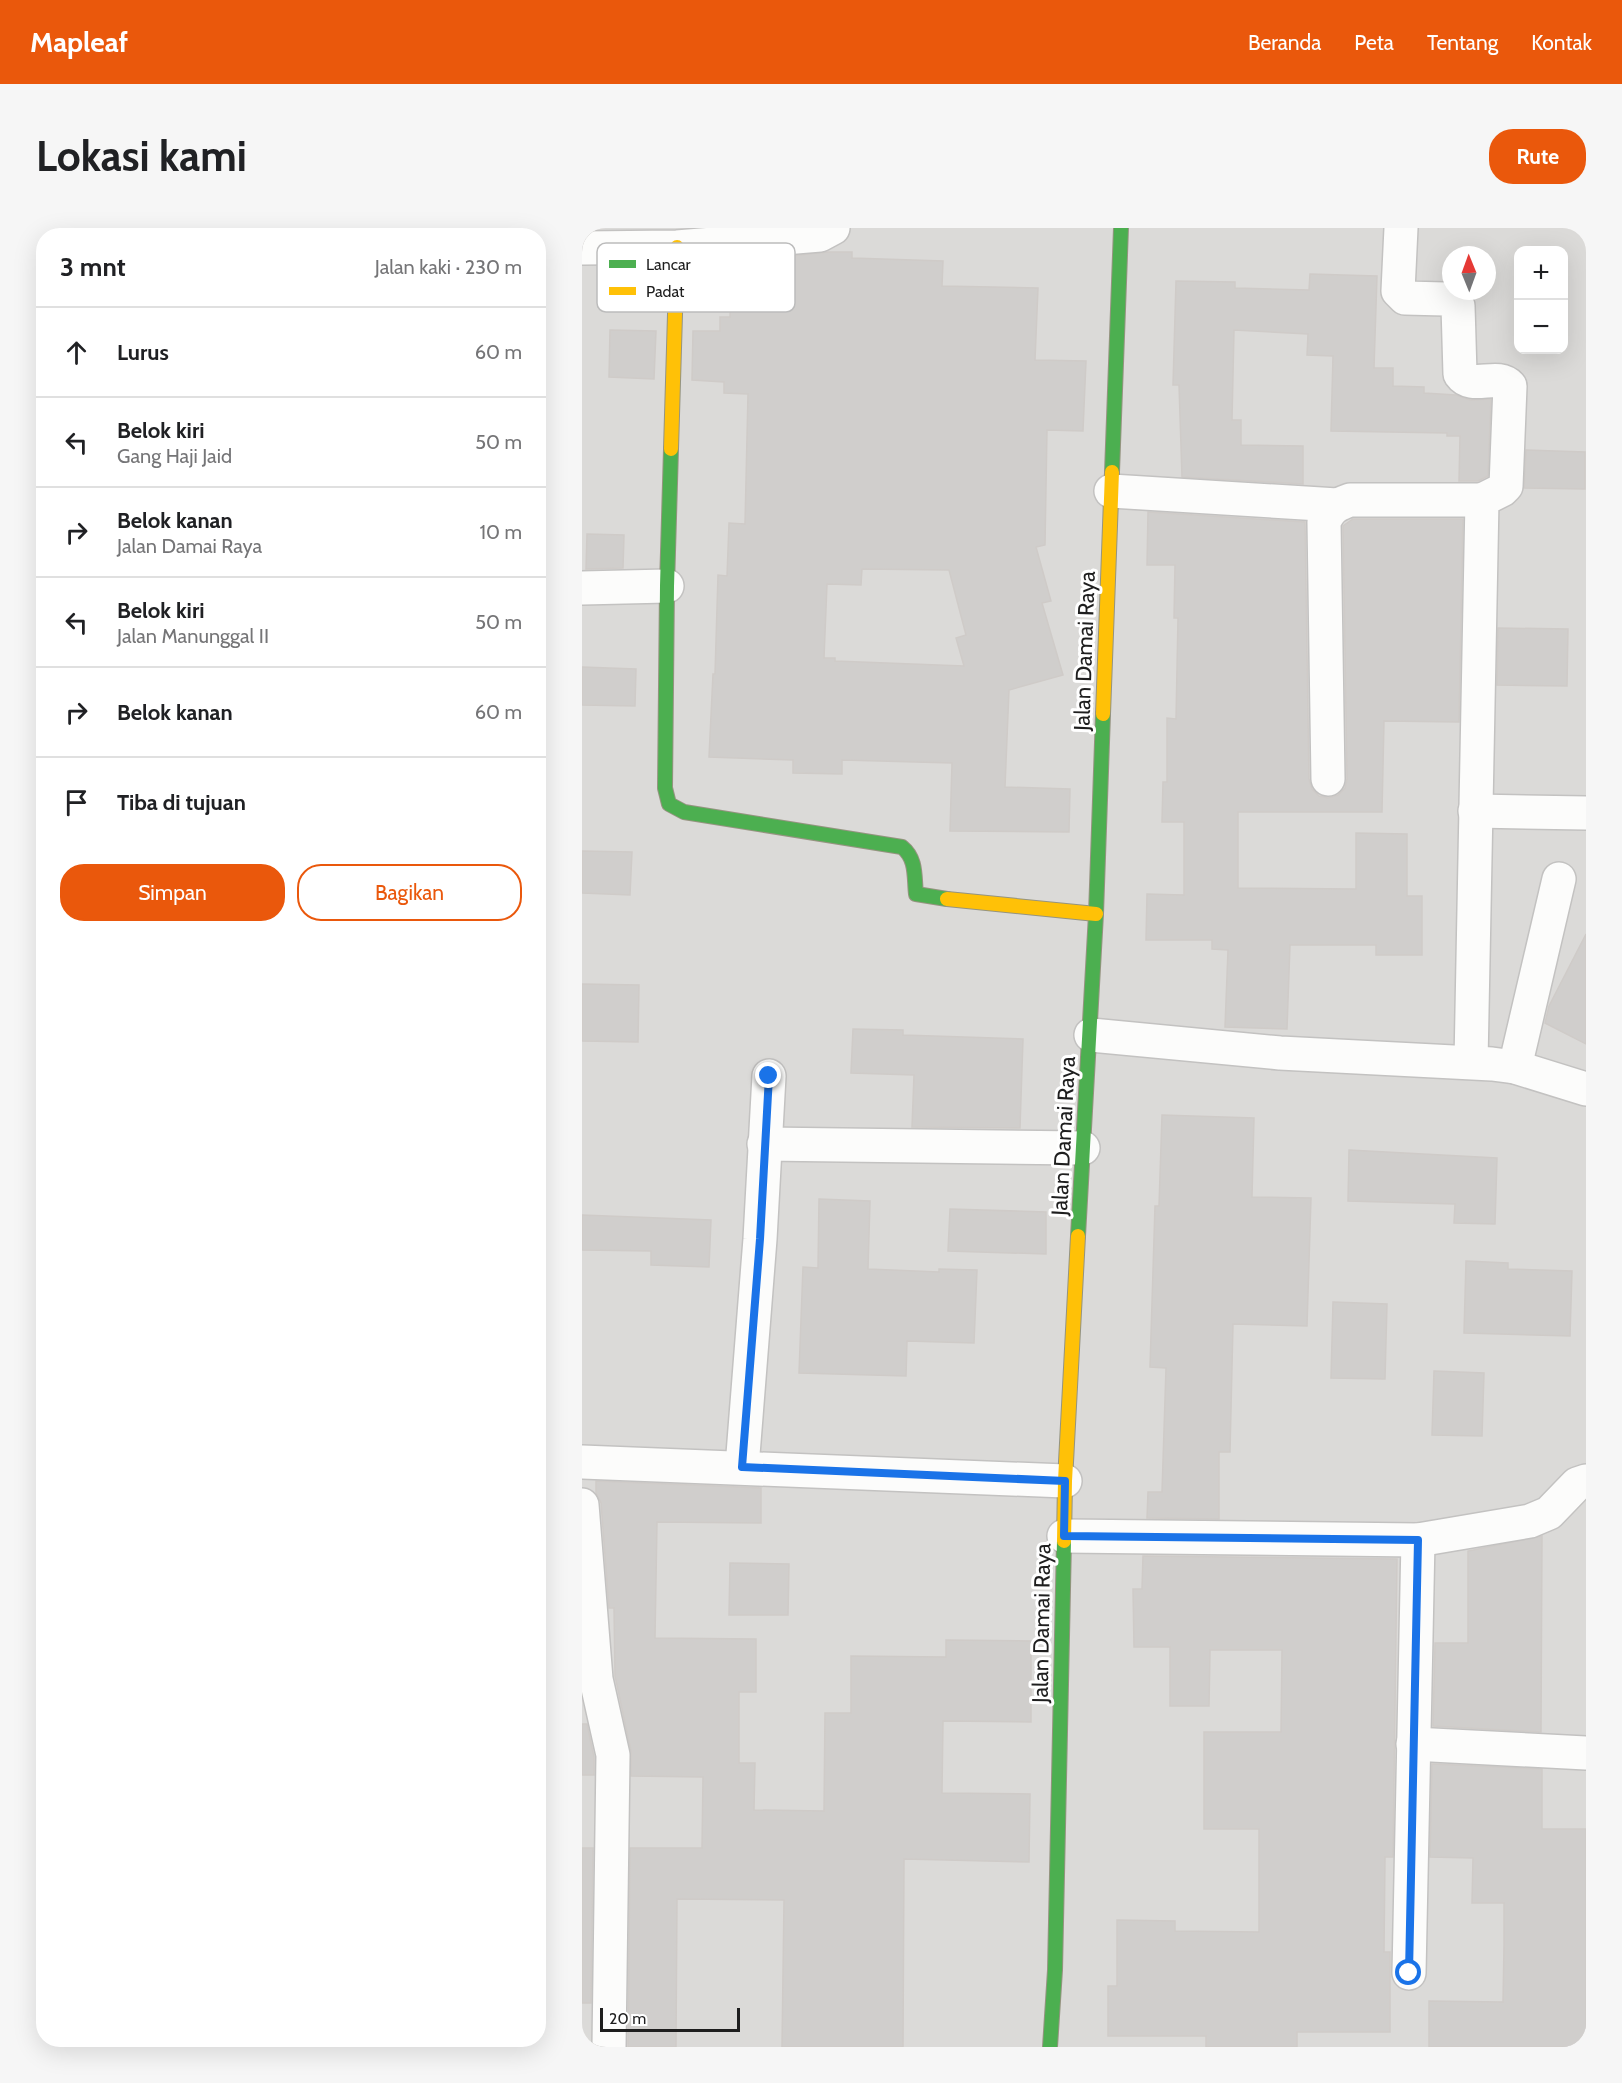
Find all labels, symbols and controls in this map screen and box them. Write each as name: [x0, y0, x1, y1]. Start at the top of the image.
text: Mapleaf: [30, 25, 128, 59]
text: Beranda: [1248, 30, 1321, 55]
text: Peta: [1354, 30, 1394, 55]
text: Tentang: [1427, 30, 1498, 55]
text: Kontak: [1531, 30, 1592, 55]
button: Rute: [1489, 129, 1586, 184]
text: Lokasi kami: [36, 130, 247, 182]
legend: [597, 243, 795, 312]
north arrow: [1442, 246, 1496, 300]
map controls: [1514, 246, 1568, 354]
button: +: [1514, 246, 1568, 300]
text: 3 mnt: [60, 251, 126, 283]
text: Jalan kaki · 230 m: [375, 255, 522, 279]
text: Lancar: [646, 255, 692, 274]
text: Padat: [646, 282, 685, 301]
button: −: [1514, 300, 1568, 354]
icon: ahead: [60, 336, 93, 369]
text: Lurus: [117, 339, 169, 366]
text: 60 m: [475, 340, 522, 364]
text: Belok kiri: [117, 417, 204, 444]
icon: left: [60, 426, 93, 459]
text: 50 m: [475, 430, 522, 454]
text: Gang Haji Jaid: [117, 444, 232, 468]
text: Belok kanan: [117, 507, 233, 534]
icon: right: [60, 516, 93, 549]
text: 10 m: [479, 520, 522, 544]
text: Jalan Damai Raya: [117, 534, 262, 558]
street label: Jalan Damai Raya: [1068, 570, 1101, 732]
text: Belok kiri: [117, 597, 204, 624]
icon: left: [60, 606, 93, 639]
text: 50 m: [475, 610, 522, 634]
text: Jalan Manunggal II: [117, 624, 269, 648]
icon: right: [60, 696, 93, 729]
text: Belok kanan: [117, 699, 233, 726]
text: 60 m: [475, 700, 522, 724]
icon: arrive: [60, 786, 93, 819]
text: Tiba di tujuan: [117, 789, 246, 816]
button: Simpan: [60, 864, 285, 921]
button: Bagikan: [297, 864, 522, 921]
street label: Jalan Damai Raya: [1046, 1055, 1081, 1217]
route end: [755, 1062, 781, 1088]
street label: Jalan Damai Raya: [1027, 1543, 1056, 1704]
route start: [1395, 1959, 1421, 1985]
scale bar: [600, 2005, 740, 2032]
text: 20 m: [609, 2009, 646, 2028]

